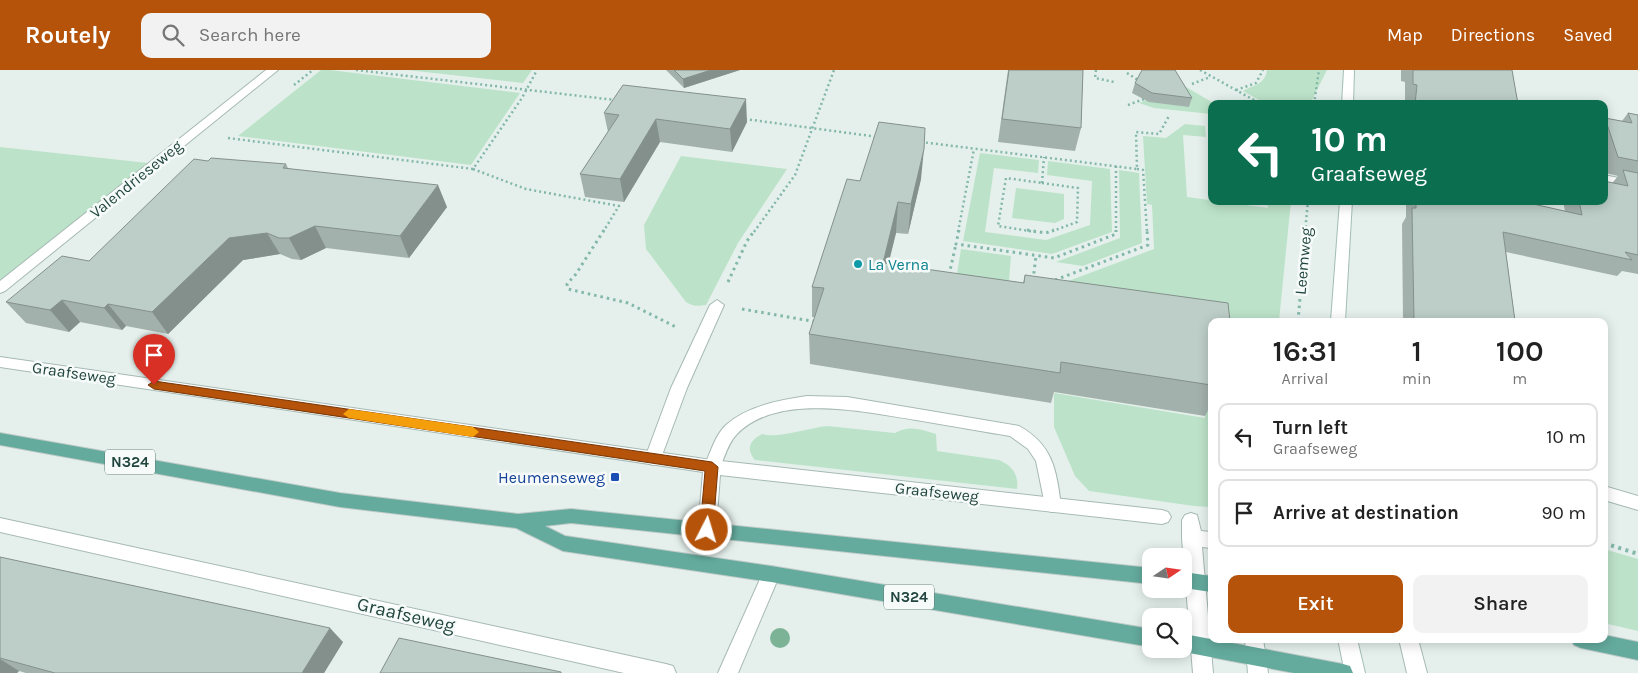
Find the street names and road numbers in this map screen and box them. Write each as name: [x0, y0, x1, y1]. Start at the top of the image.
street label: Valendrieseweg: [86, 136, 186, 222]
street label: Leemweg: [1291, 226, 1315, 296]
street label: Graafseweg: [31, 358, 117, 388]
road number: N324: [105, 450, 155, 474]
street label: Graafseweg: [894, 478, 980, 506]
road number: N324: [884, 584, 934, 610]
street label: Graafseweg: [355, 593, 457, 637]

